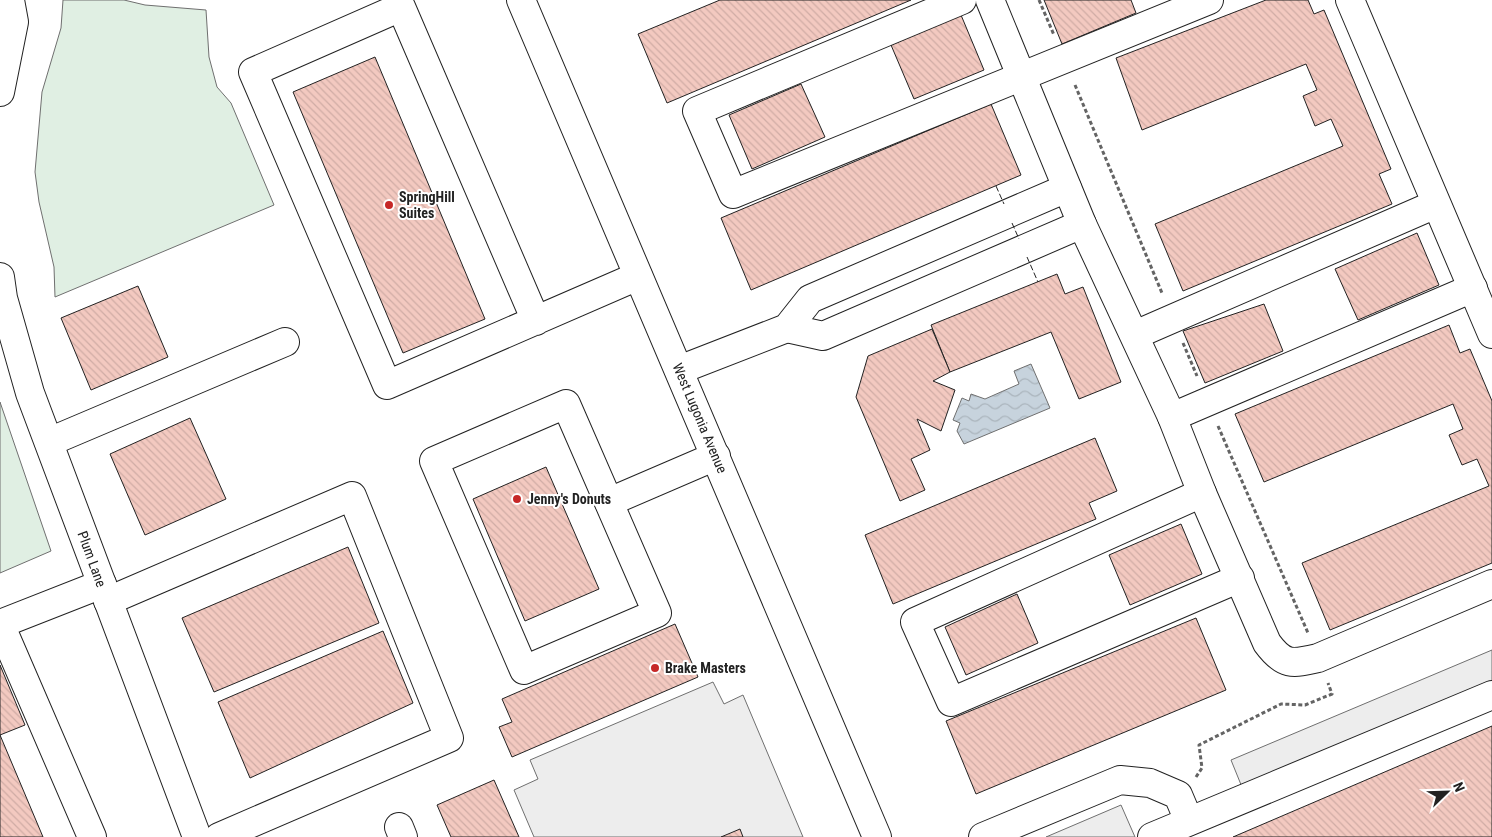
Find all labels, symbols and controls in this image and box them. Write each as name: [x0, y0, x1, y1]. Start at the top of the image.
place label: SpringHill Suites: [399, 189, 455, 221]
marker: SpringHill Suites: [383, 199, 395, 211]
street label: West Lugonia Avenue: [670, 361, 731, 476]
place label: Jenny's Donuts: [527, 491, 611, 507]
marker: Jenny's Donuts: [511, 493, 523, 505]
street label: Plum Lane: [75, 529, 110, 589]
place label: Brake Masters: [665, 660, 746, 676]
marker: Brake Masters: [649, 662, 661, 674]
north arrow: [1422, 767, 1472, 817]
text: N: [1450, 780, 1468, 794]

